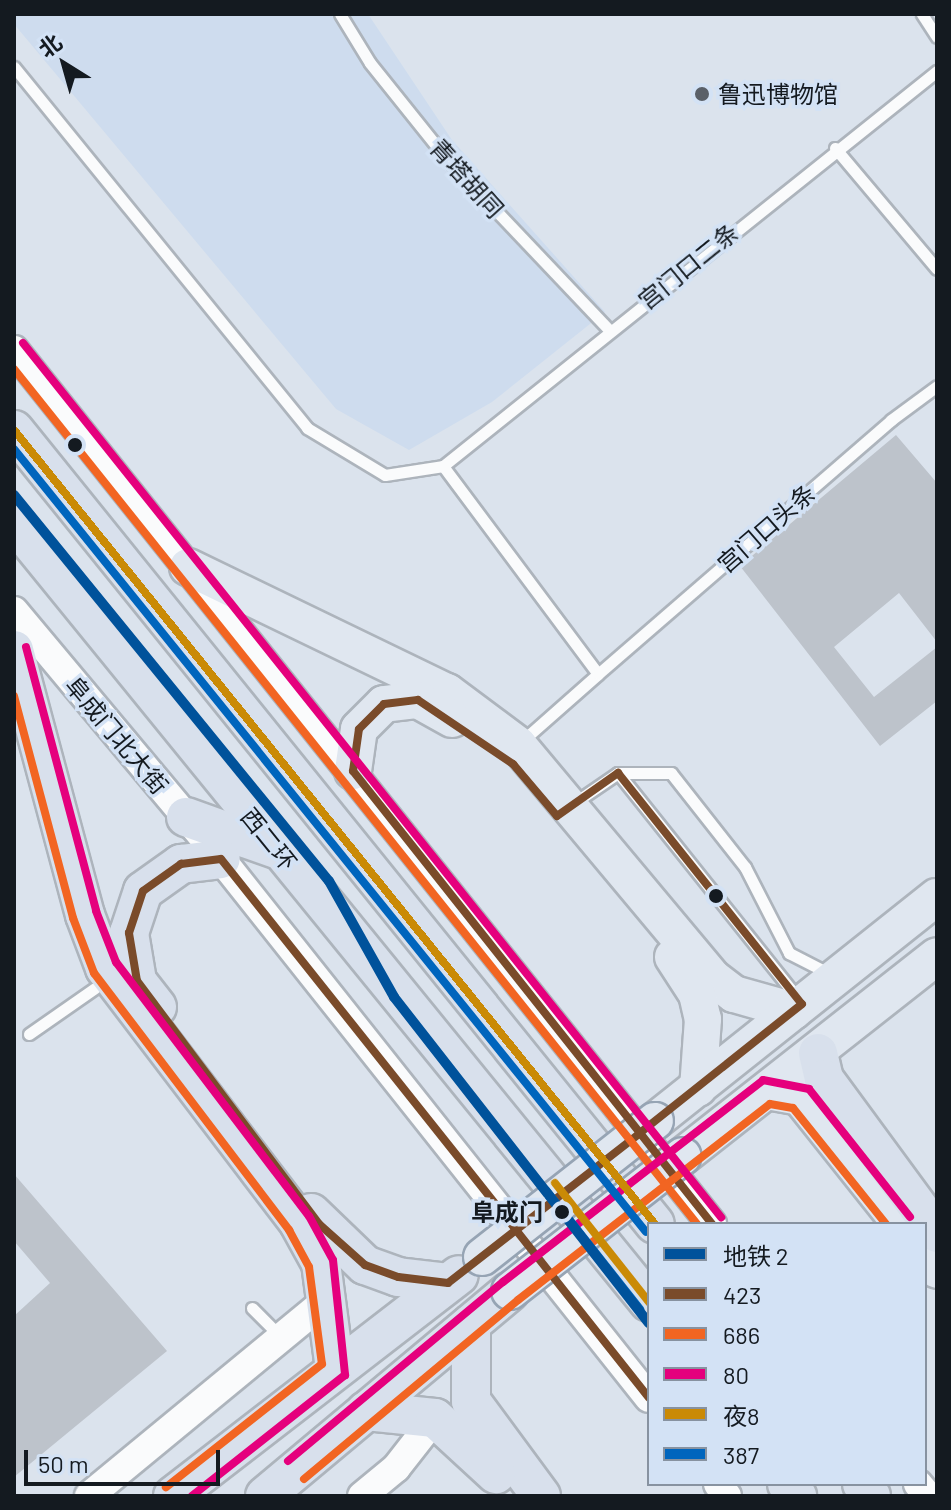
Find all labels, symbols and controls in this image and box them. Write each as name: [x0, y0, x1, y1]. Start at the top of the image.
north arrow: [24, 24, 104, 104]
text: 北: [33, 28, 66, 62]
place label: 鲁迅博物馆: [718, 80, 838, 108]
marker: 鲁迅博物馆: [693, 85, 711, 103]
street label: 青塔胡同: [424, 133, 510, 223]
street label: 宫门口二条: [632, 217, 744, 315]
unlabelled marker: [67, 437, 83, 453]
street label: 宫门口头条: [711, 478, 821, 578]
street label: 阜成门北大街: [60, 671, 174, 799]
street label: 西二环: [235, 802, 303, 876]
unlabelled marker: [708, 888, 724, 904]
place label: 阜成门: [471, 1198, 543, 1226]
marker: 阜成门: [550, 1200, 574, 1224]
legend: [647, 1222, 927, 1486]
text: 地铁 2: [723, 1241, 789, 1270]
text: 423: [723, 1280, 761, 1309]
text: 686: [723, 1320, 760, 1349]
text: 80: [723, 1360, 749, 1389]
text: 夜8: [723, 1401, 760, 1430]
scale bar: [28, 1434, 224, 1484]
text: 387: [723, 1440, 759, 1469]
text: 50 m: [38, 1449, 89, 1478]

